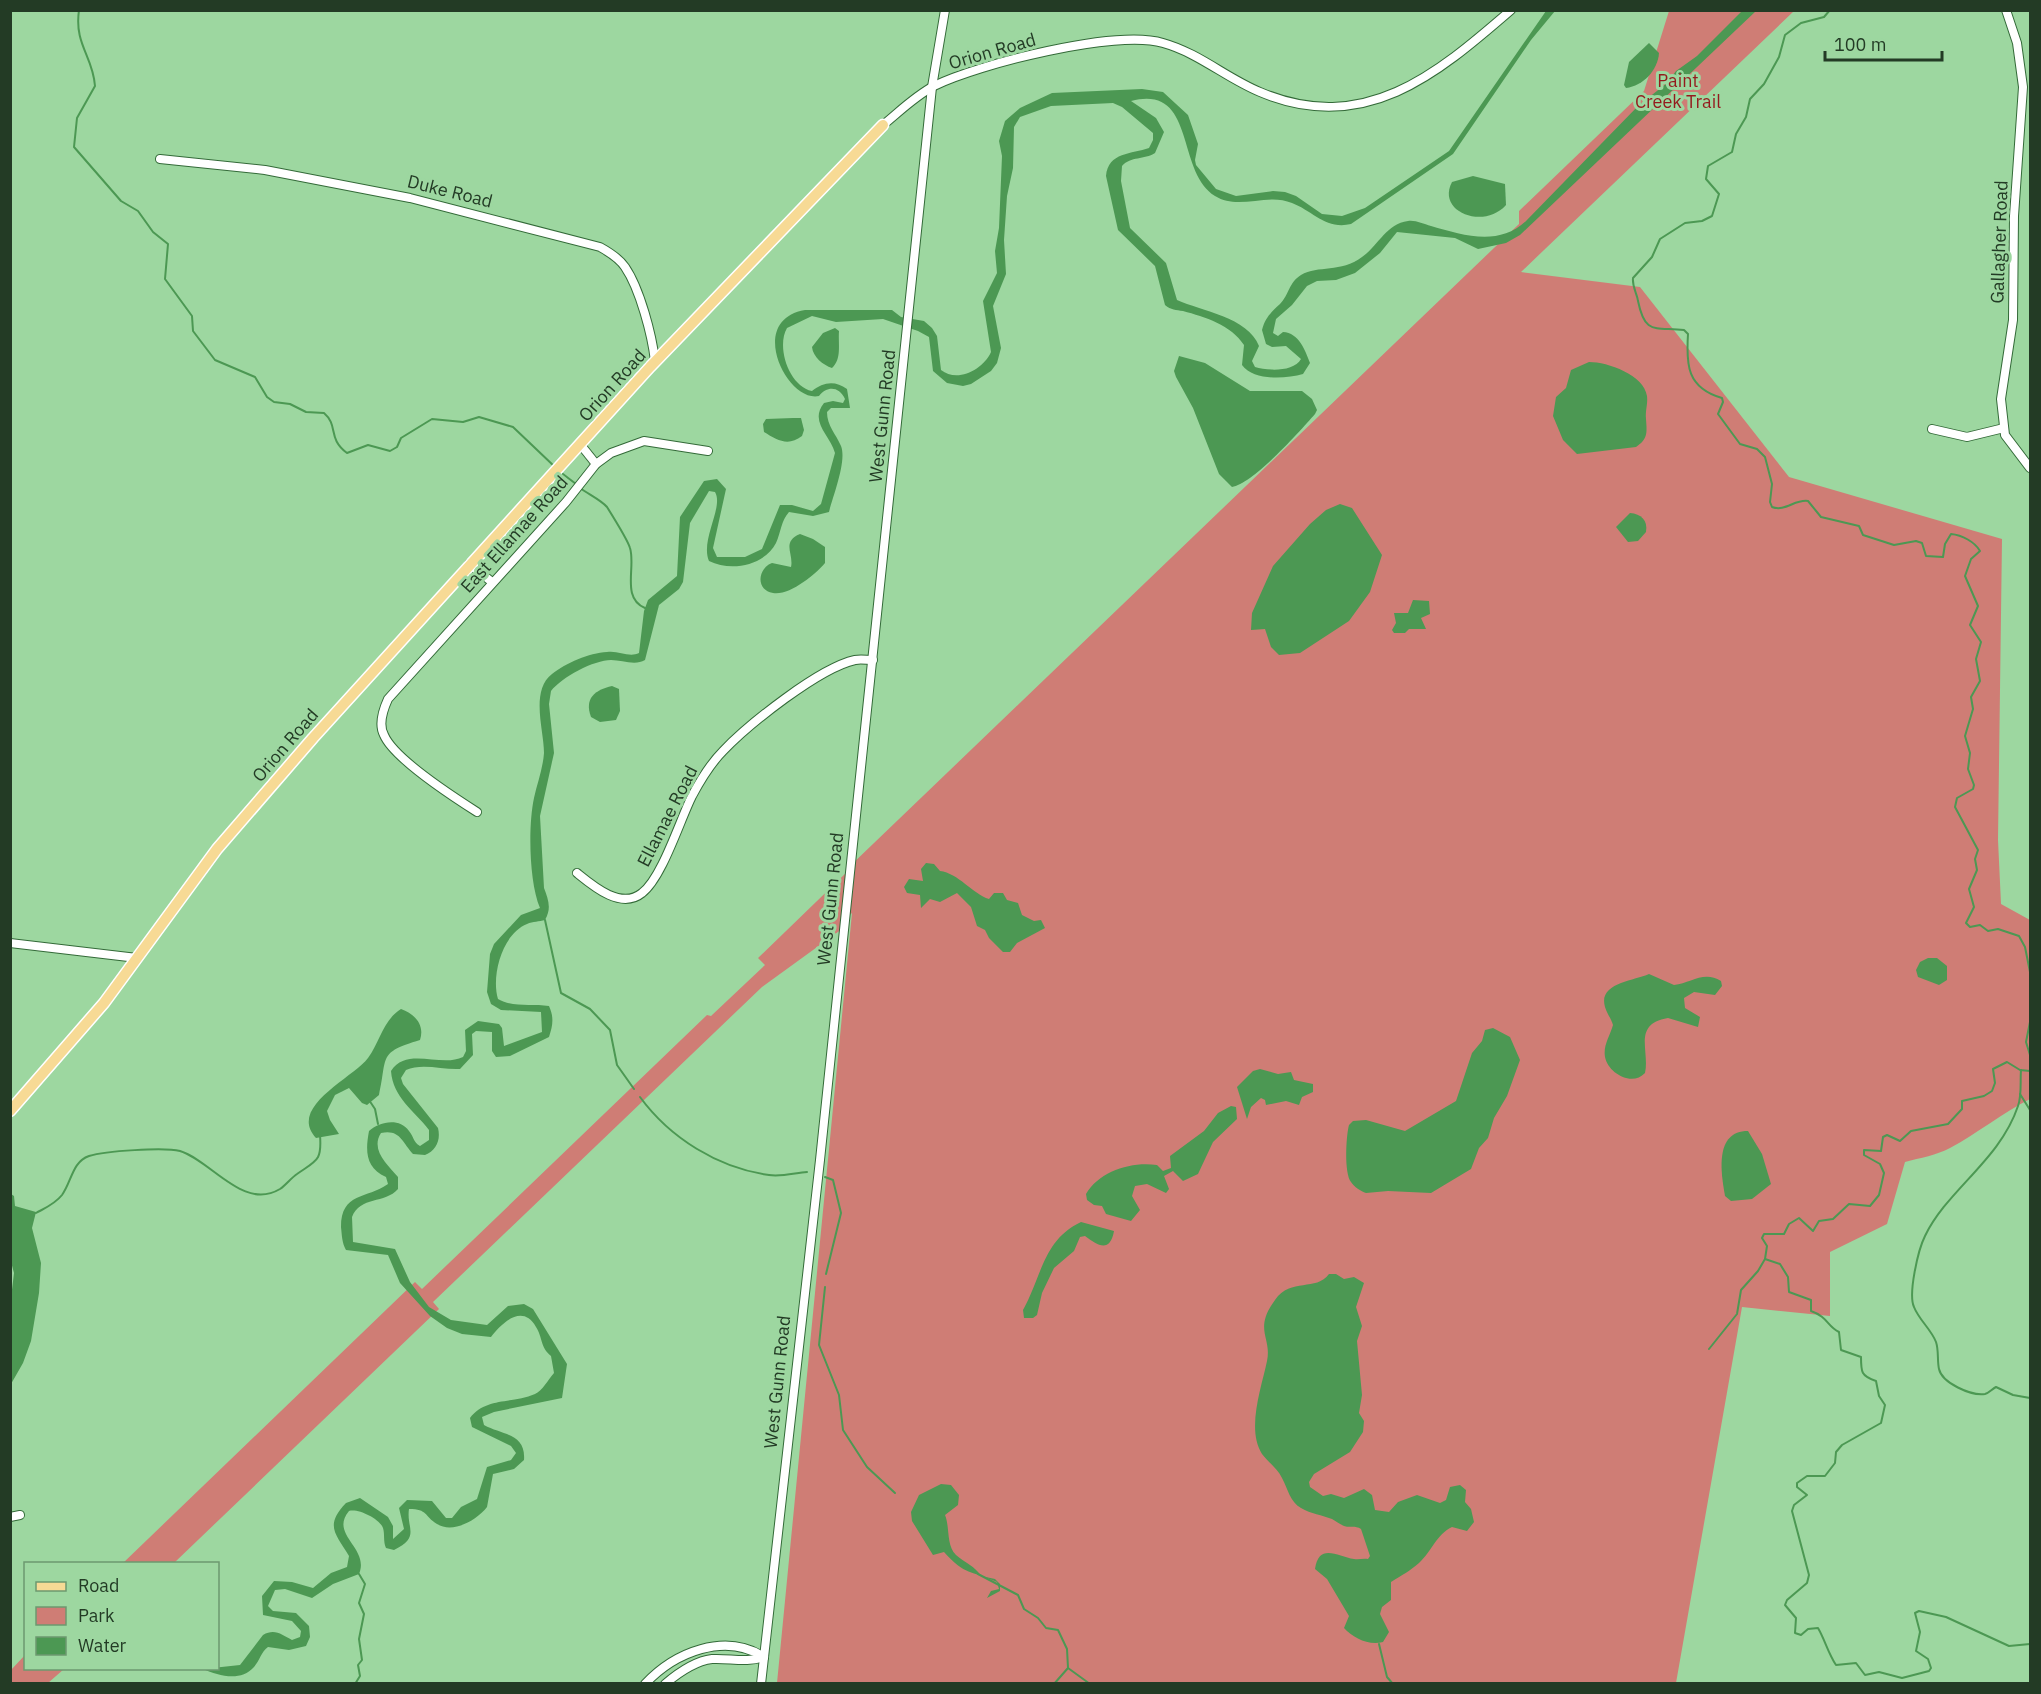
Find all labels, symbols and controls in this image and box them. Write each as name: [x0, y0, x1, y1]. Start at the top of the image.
scale bar: [1825, 24, 1942, 62]
street label: Orion Road: [946, 28, 1038, 74]
text: 100 m: [1834, 33, 1886, 56]
park label: Paint Creek Trail: [1635, 69, 1721, 113]
street label: Duke Road: [405, 169, 495, 213]
street label: Gallagher Road: [1985, 180, 2013, 304]
street label: Orion Road: [573, 344, 651, 426]
street label: West Gunn Road: [864, 348, 900, 484]
street label: East Ellamae Road: [455, 471, 573, 597]
street label: Orion Road: [247, 704, 323, 786]
street label: Ellamae Road: [632, 761, 702, 871]
street label: West Gunn Road: [812, 831, 848, 967]
street label: West Gunn Road: [759, 1314, 795, 1450]
legend: [24, 1562, 219, 1670]
text: Road: [78, 1574, 119, 1597]
text: Park: [78, 1604, 115, 1627]
text: Water: [78, 1634, 127, 1657]

